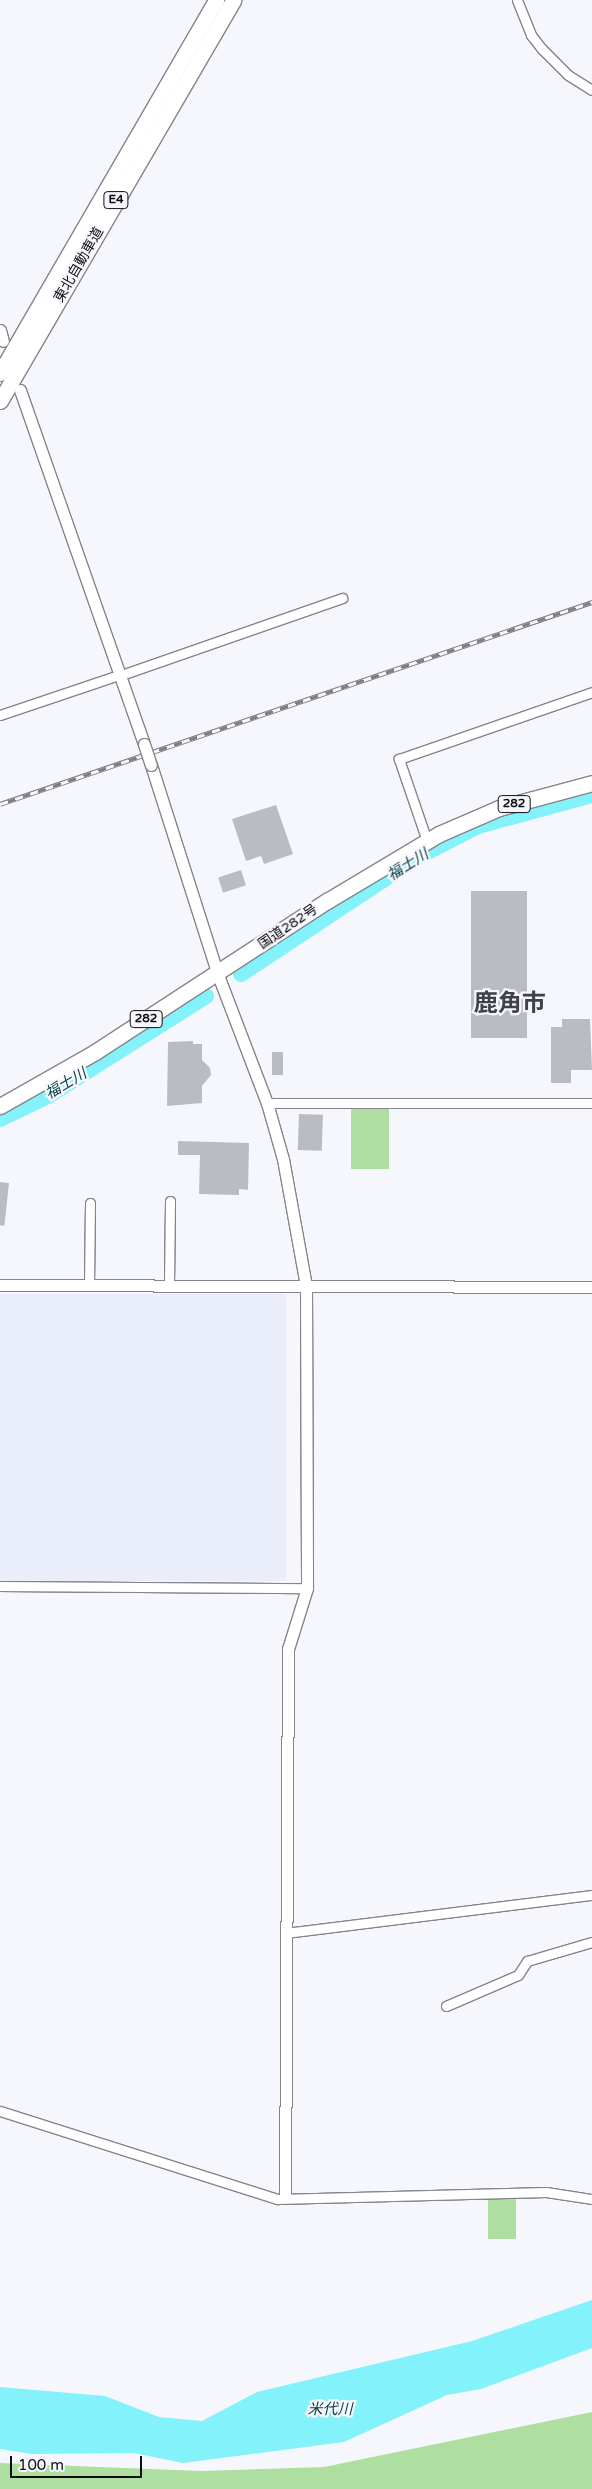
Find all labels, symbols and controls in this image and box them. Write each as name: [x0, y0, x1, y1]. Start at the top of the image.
road number: E4: [102, 190, 130, 210]
street label: 東北自動車道: [51, 224, 107, 306]
road number: 282: [496, 794, 532, 814]
water label: 福士川: [384, 845, 432, 885]
street label: 国道282号: [255, 901, 321, 953]
district label: 鹿角市: [474, 990, 546, 1018]
road number: 282: [128, 1010, 164, 1028]
water label: 福士川: [42, 1065, 90, 1103]
water label: 米代川: [308, 2401, 352, 2419]
scale bar: [12, 2446, 145, 2478]
text: 100 m: [18, 2456, 64, 2474]

